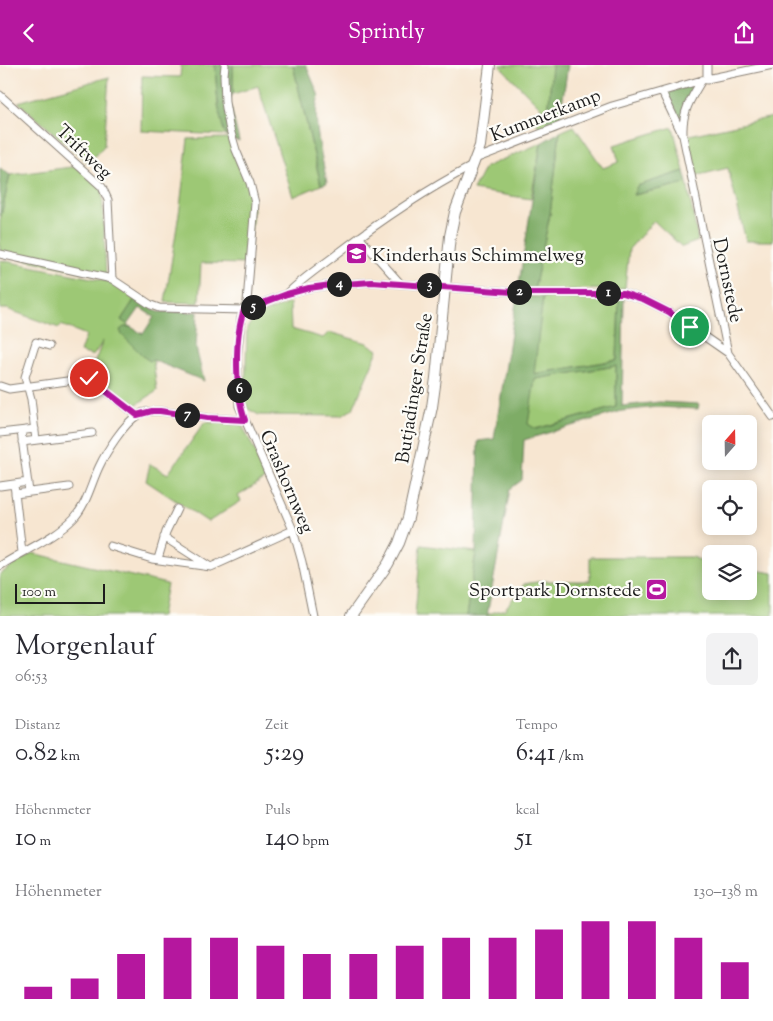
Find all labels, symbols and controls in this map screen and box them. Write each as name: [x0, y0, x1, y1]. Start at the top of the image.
text: Sprintly: [348, 17, 425, 49]
icon: back: [15, 19, 43, 47]
icon: share: [730, 19, 758, 47]
street label: Kummerkamp: [487, 83, 605, 150]
street label: Triftweg: [49, 119, 117, 186]
street label: Dornstede: [704, 236, 749, 326]
school or university icon: Kinderhaus Schimmelweg: [344, 242, 368, 266]
place label: Kinderhaus Schimmelweg: [372, 243, 584, 270]
pin: 4: [326, 271, 352, 297]
pin: 3: [416, 273, 442, 297]
text: 4: [336, 274, 343, 294]
text: 3: [427, 275, 432, 295]
pin: 2: [506, 279, 532, 305]
pin: 1: [596, 281, 620, 305]
text: 2: [516, 282, 523, 302]
text: 1: [606, 283, 611, 303]
pin: 5: [240, 295, 266, 319]
text: 5: [251, 297, 256, 317]
pin: [669, 306, 711, 348]
street label: Butjadinger Straße: [390, 311, 441, 466]
icon: arrive: [676, 313, 704, 341]
pin: [68, 357, 110, 399]
icon: check: [75, 364, 103, 392]
pin: 6: [226, 377, 252, 403]
text: 6: [236, 380, 243, 400]
pin: 7: [174, 403, 200, 427]
text: 7: [184, 405, 191, 425]
north arrow: [702, 415, 758, 470]
map controls: [702, 415, 757, 600]
street label: Grashornweg: [252, 426, 320, 538]
button: locate: [702, 480, 757, 535]
button: layers: [702, 545, 757, 600]
sports icon: Sportpark Dornstede: [645, 577, 669, 601]
place label: Sportpark Dornstede: [469, 578, 641, 605]
scale bar: [15, 581, 105, 604]
text: 100 m: [22, 583, 56, 603]
text: Morgenlauf: [15, 627, 155, 667]
button: share: [706, 633, 758, 685]
text: 06:53: [15, 666, 47, 689]
text: Distanz: [15, 716, 60, 736]
text: Zeit: [265, 716, 288, 736]
text: Tempo: [516, 716, 558, 736]
text: 0.82: [15, 736, 58, 772]
text: 5:29: [265, 736, 304, 772]
text: 6:41: [516, 736, 555, 772]
text: km: [58, 747, 80, 767]
text: /km: [555, 747, 584, 767]
text: Höhenmeter: [15, 801, 91, 821]
text: Puls: [265, 801, 291, 821]
text: kcal: [516, 801, 540, 821]
text: 10: [15, 821, 36, 857]
text: 140: [265, 821, 299, 857]
text: 51: [516, 821, 533, 857]
text: m: [36, 832, 51, 852]
text: bpm: [299, 832, 329, 852]
text: Höhenmeter: [15, 881, 102, 904]
text: 130–138 m: [693, 881, 758, 904]

